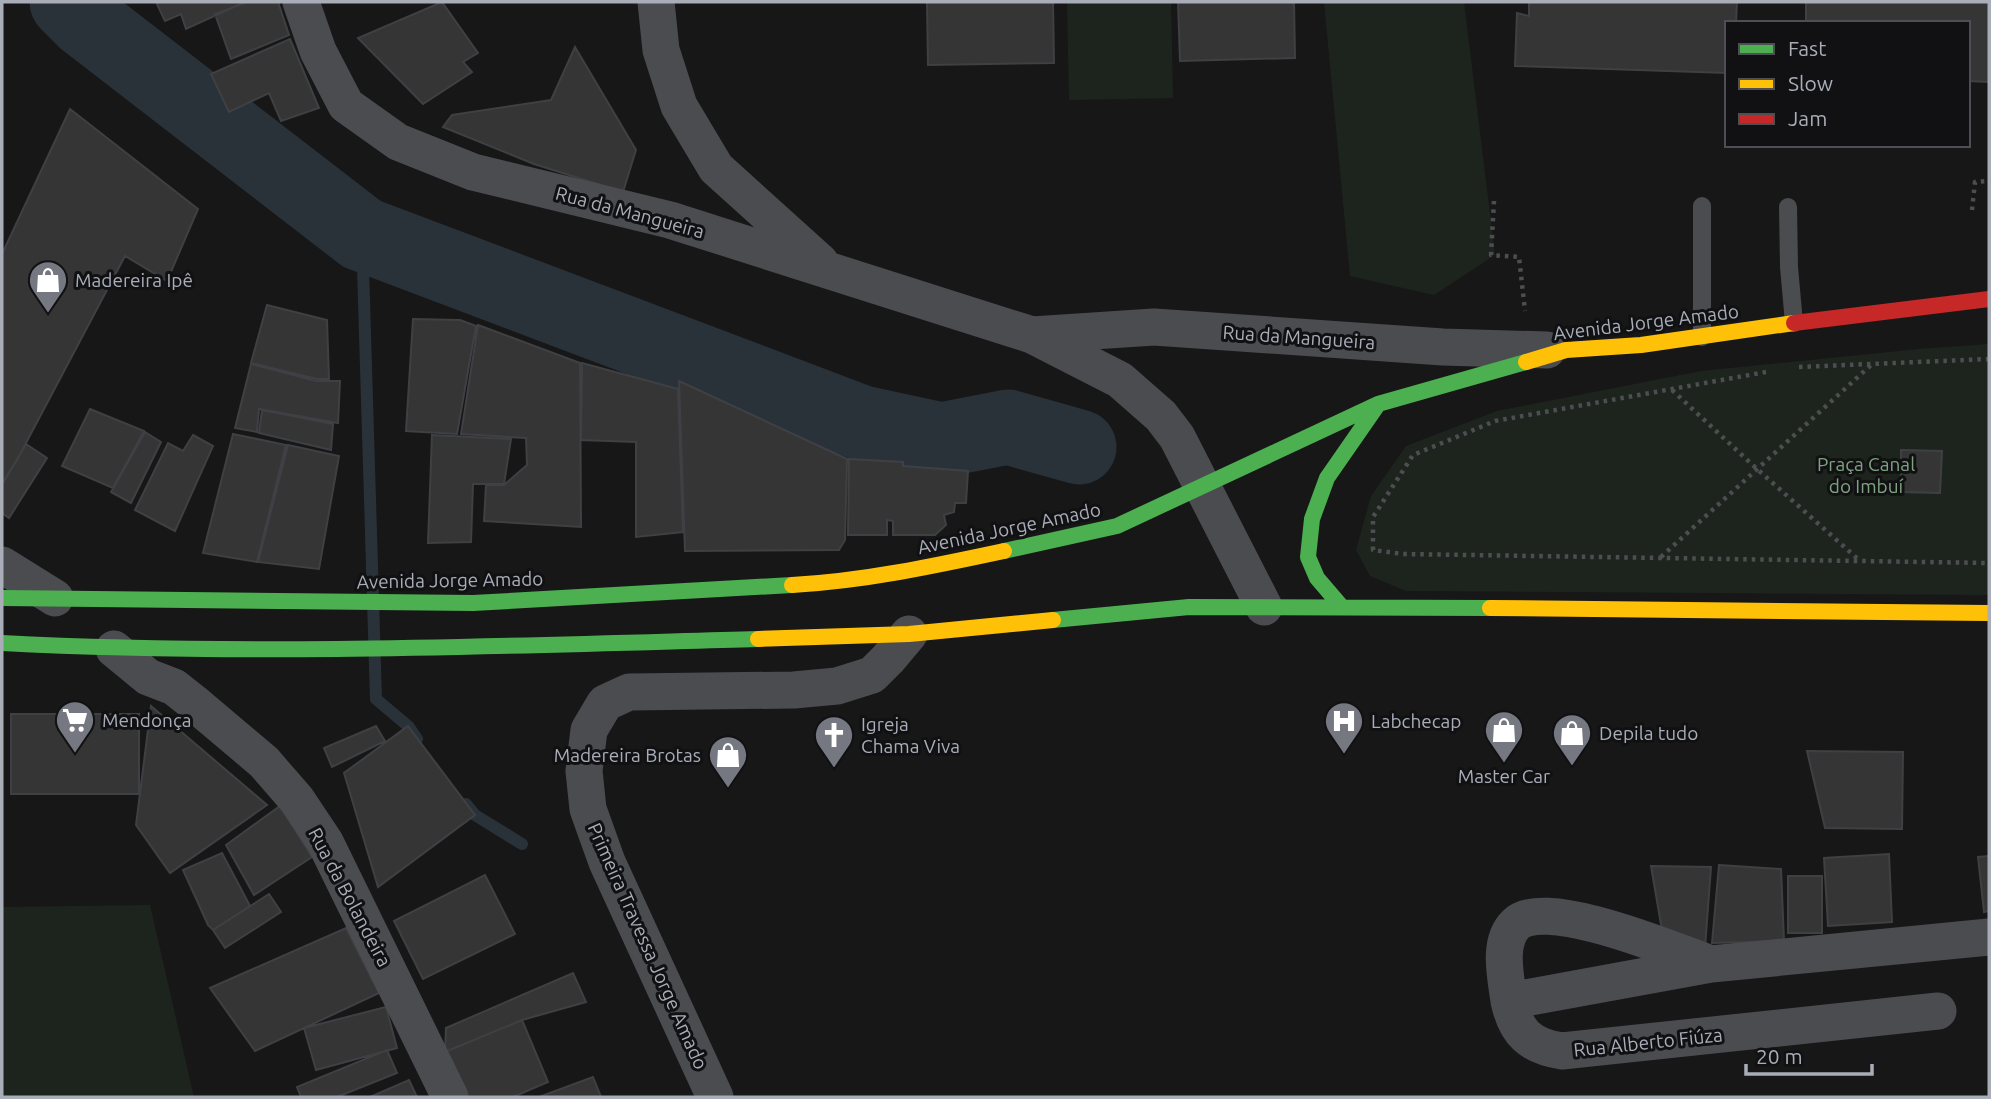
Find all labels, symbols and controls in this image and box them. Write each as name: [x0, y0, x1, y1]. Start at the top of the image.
legend: [1725, 21, 1970, 147]
text: Fast: [1788, 36, 1826, 60]
text: Slow: [1788, 71, 1833, 95]
text: Jam: [1788, 106, 1827, 130]
street label: Rua da Mangueira: [553, 182, 707, 242]
shop icon: Madereira Ipê: [27, 259, 69, 314]
place label: Madereira Ipê: [75, 269, 193, 291]
street label: Avenida Jorge Amado: [1552, 300, 1740, 344]
street label: Rua da Mangueira: [1222, 321, 1376, 353]
park label: Praça Canal do Imbuí: [1817, 453, 1915, 497]
street label: Avenida Jorge Amado: [915, 498, 1103, 558]
street label: Avenida Jorge Amado: [356, 567, 544, 593]
supermarket icon: Mendonça: [54, 699, 96, 754]
hospital icon: Labchecap: [1323, 700, 1365, 755]
place label: Mendonça: [102, 709, 191, 731]
shop icon: Master Car: [1483, 709, 1525, 764]
place label: Labchecap: [1371, 710, 1461, 732]
shop icon: Depila tudo: [1551, 712, 1593, 767]
place label: Igreja Chama Viva: [861, 713, 960, 757]
church icon: Igreja Chama Viva: [813, 714, 855, 769]
place label: Depila tudo: [1599, 722, 1698, 744]
shop icon: Madereira Brotas: [707, 734, 749, 789]
place label: Madereira Brotas: [554, 744, 701, 766]
place label: Master Car: [1458, 765, 1550, 787]
street label: Primeira Travessa Jorge Amado: [584, 819, 712, 1073]
street label: Rua da Bolandeira: [304, 824, 396, 970]
street label: Rua Alberto Fiúza: [1572, 1023, 1724, 1061]
scale bar: [1746, 1032, 1872, 1076]
text: 20 m: [1756, 1044, 1803, 1068]

